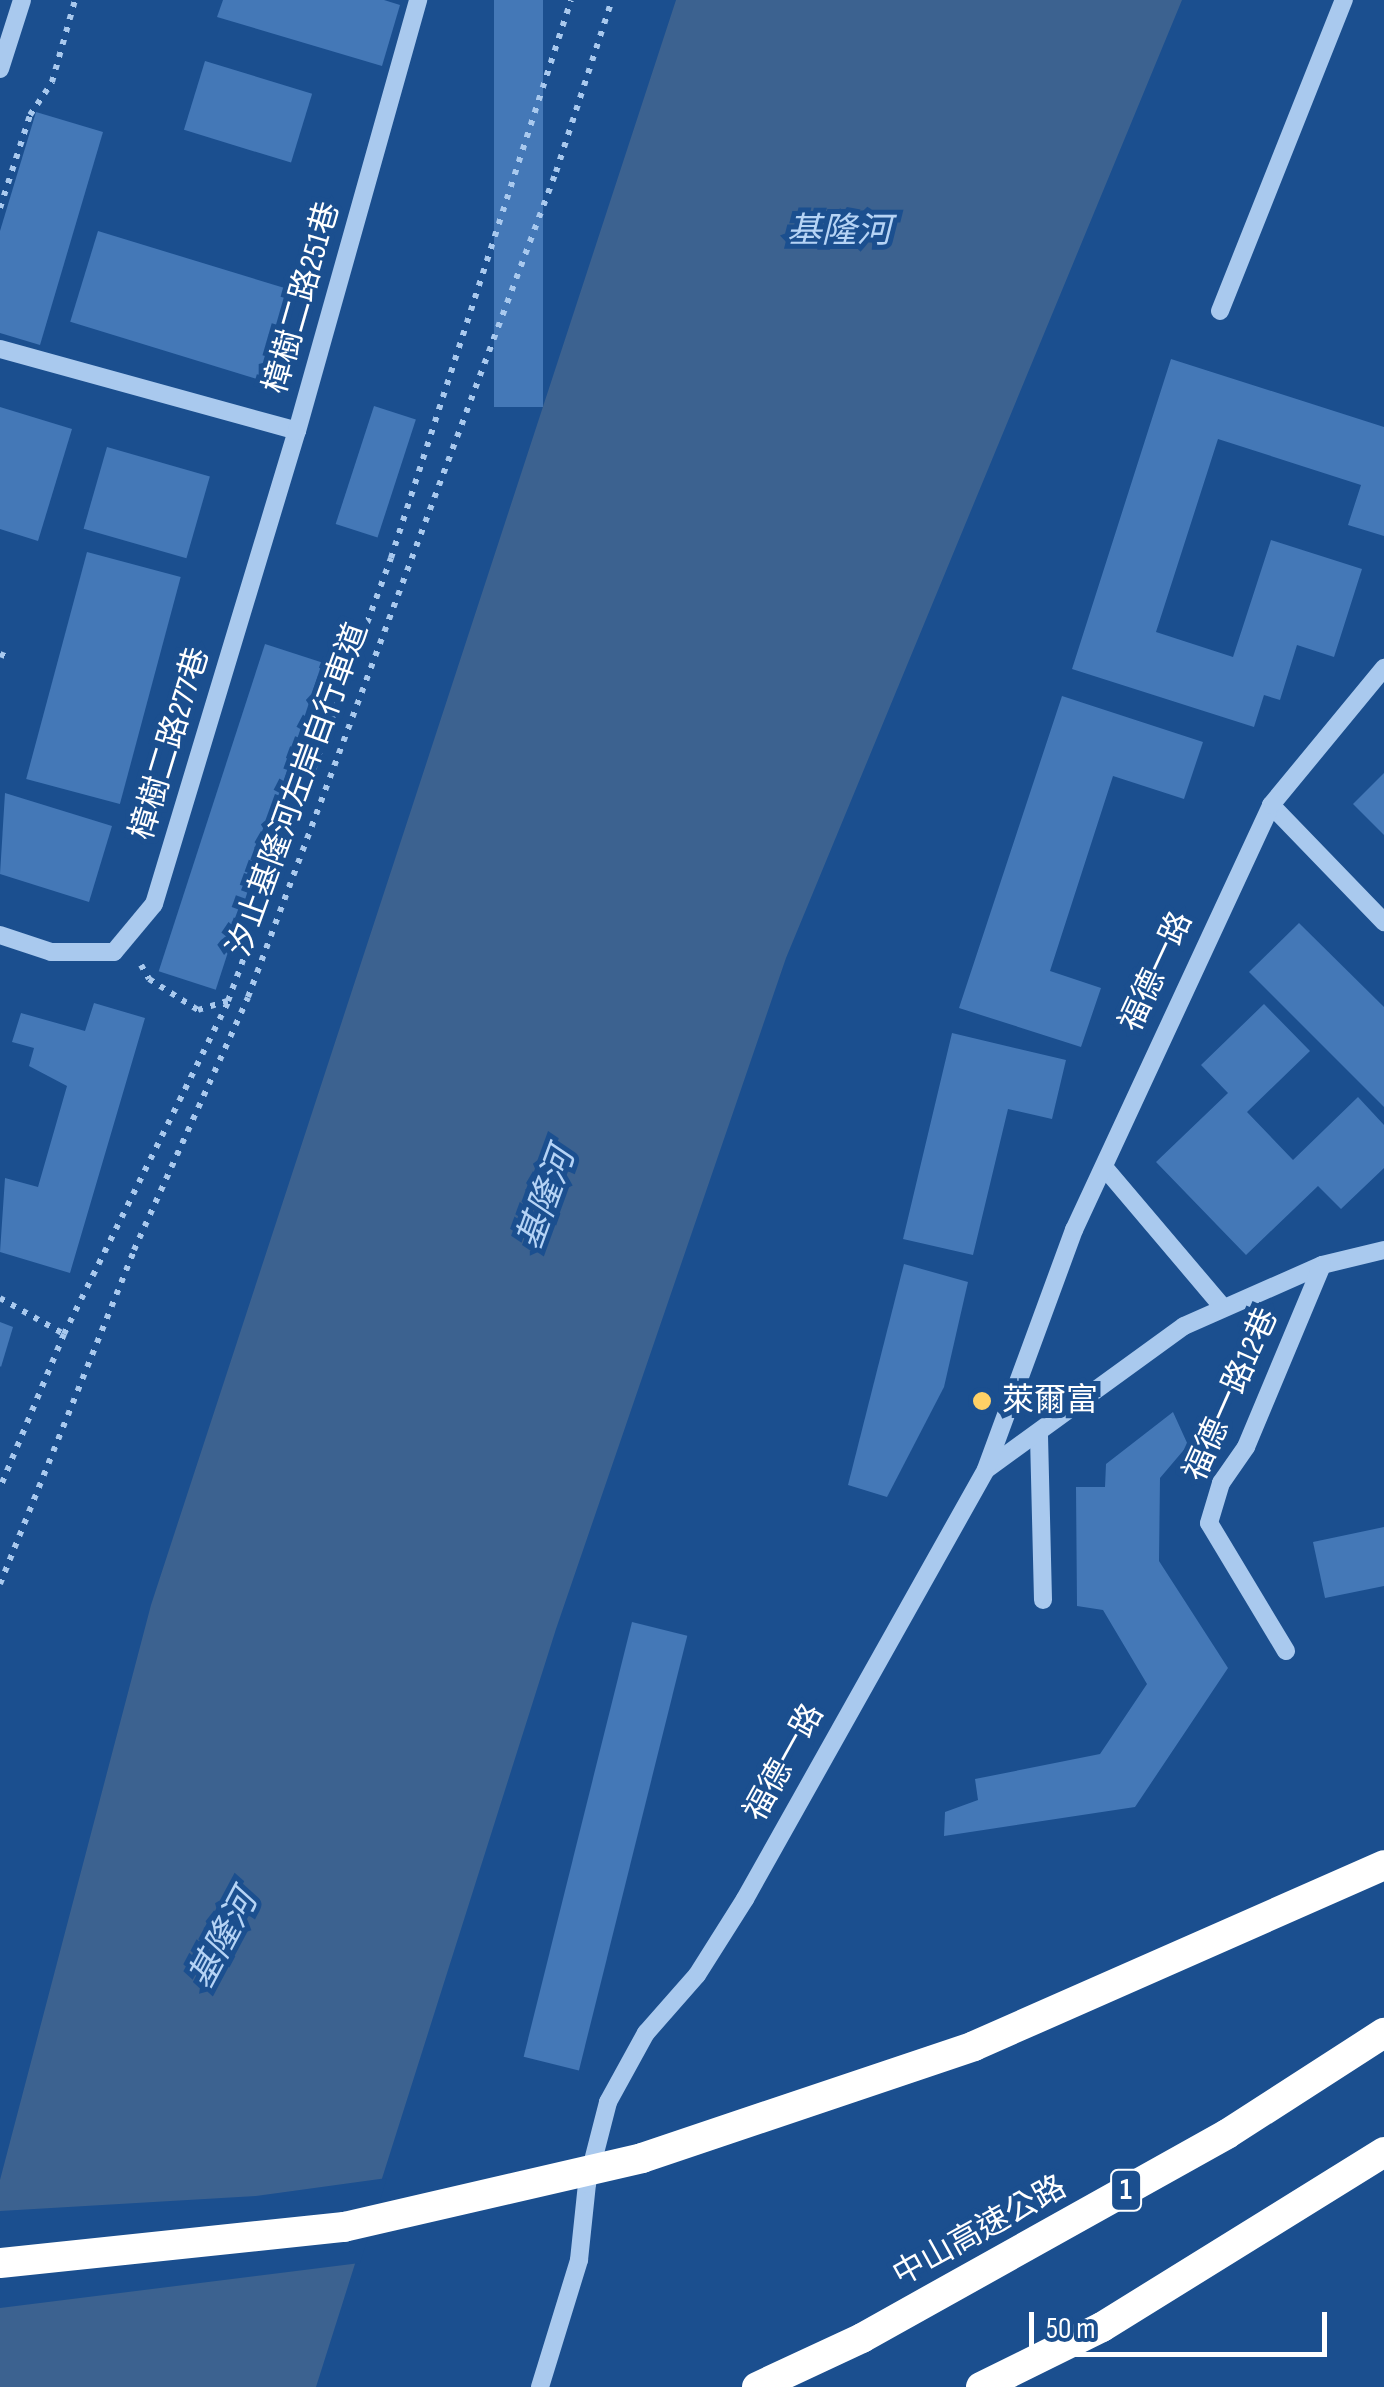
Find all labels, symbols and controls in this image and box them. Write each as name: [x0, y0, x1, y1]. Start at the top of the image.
street label: 樟樹二路251巷: [257, 198, 349, 398]
water label: 基隆河: [787, 211, 891, 253]
street label: 汐止基隆河左岸自行車道: [221, 618, 377, 962]
street label: 樟樹二路277巷: [124, 643, 218, 845]
street label: 福德一路: [1113, 906, 1201, 1038]
water label: 基隆河: [509, 1142, 585, 1256]
street label: 福德一路12巷: [1177, 1303, 1287, 1487]
place label: 萊爾富: [1002, 1382, 1098, 1420]
marker: 萊爾富: [971, 1390, 993, 1412]
street label: 福德一路: [737, 1698, 833, 1828]
water label: 基隆河: [181, 1884, 267, 1996]
road number: 1: [1108, 2165, 1144, 2215]
street label: 中山高速公路: [887, 2169, 1073, 2295]
scale bar: [1034, 2292, 1332, 2354]
text: 50 m: [1046, 2311, 1095, 2347]

